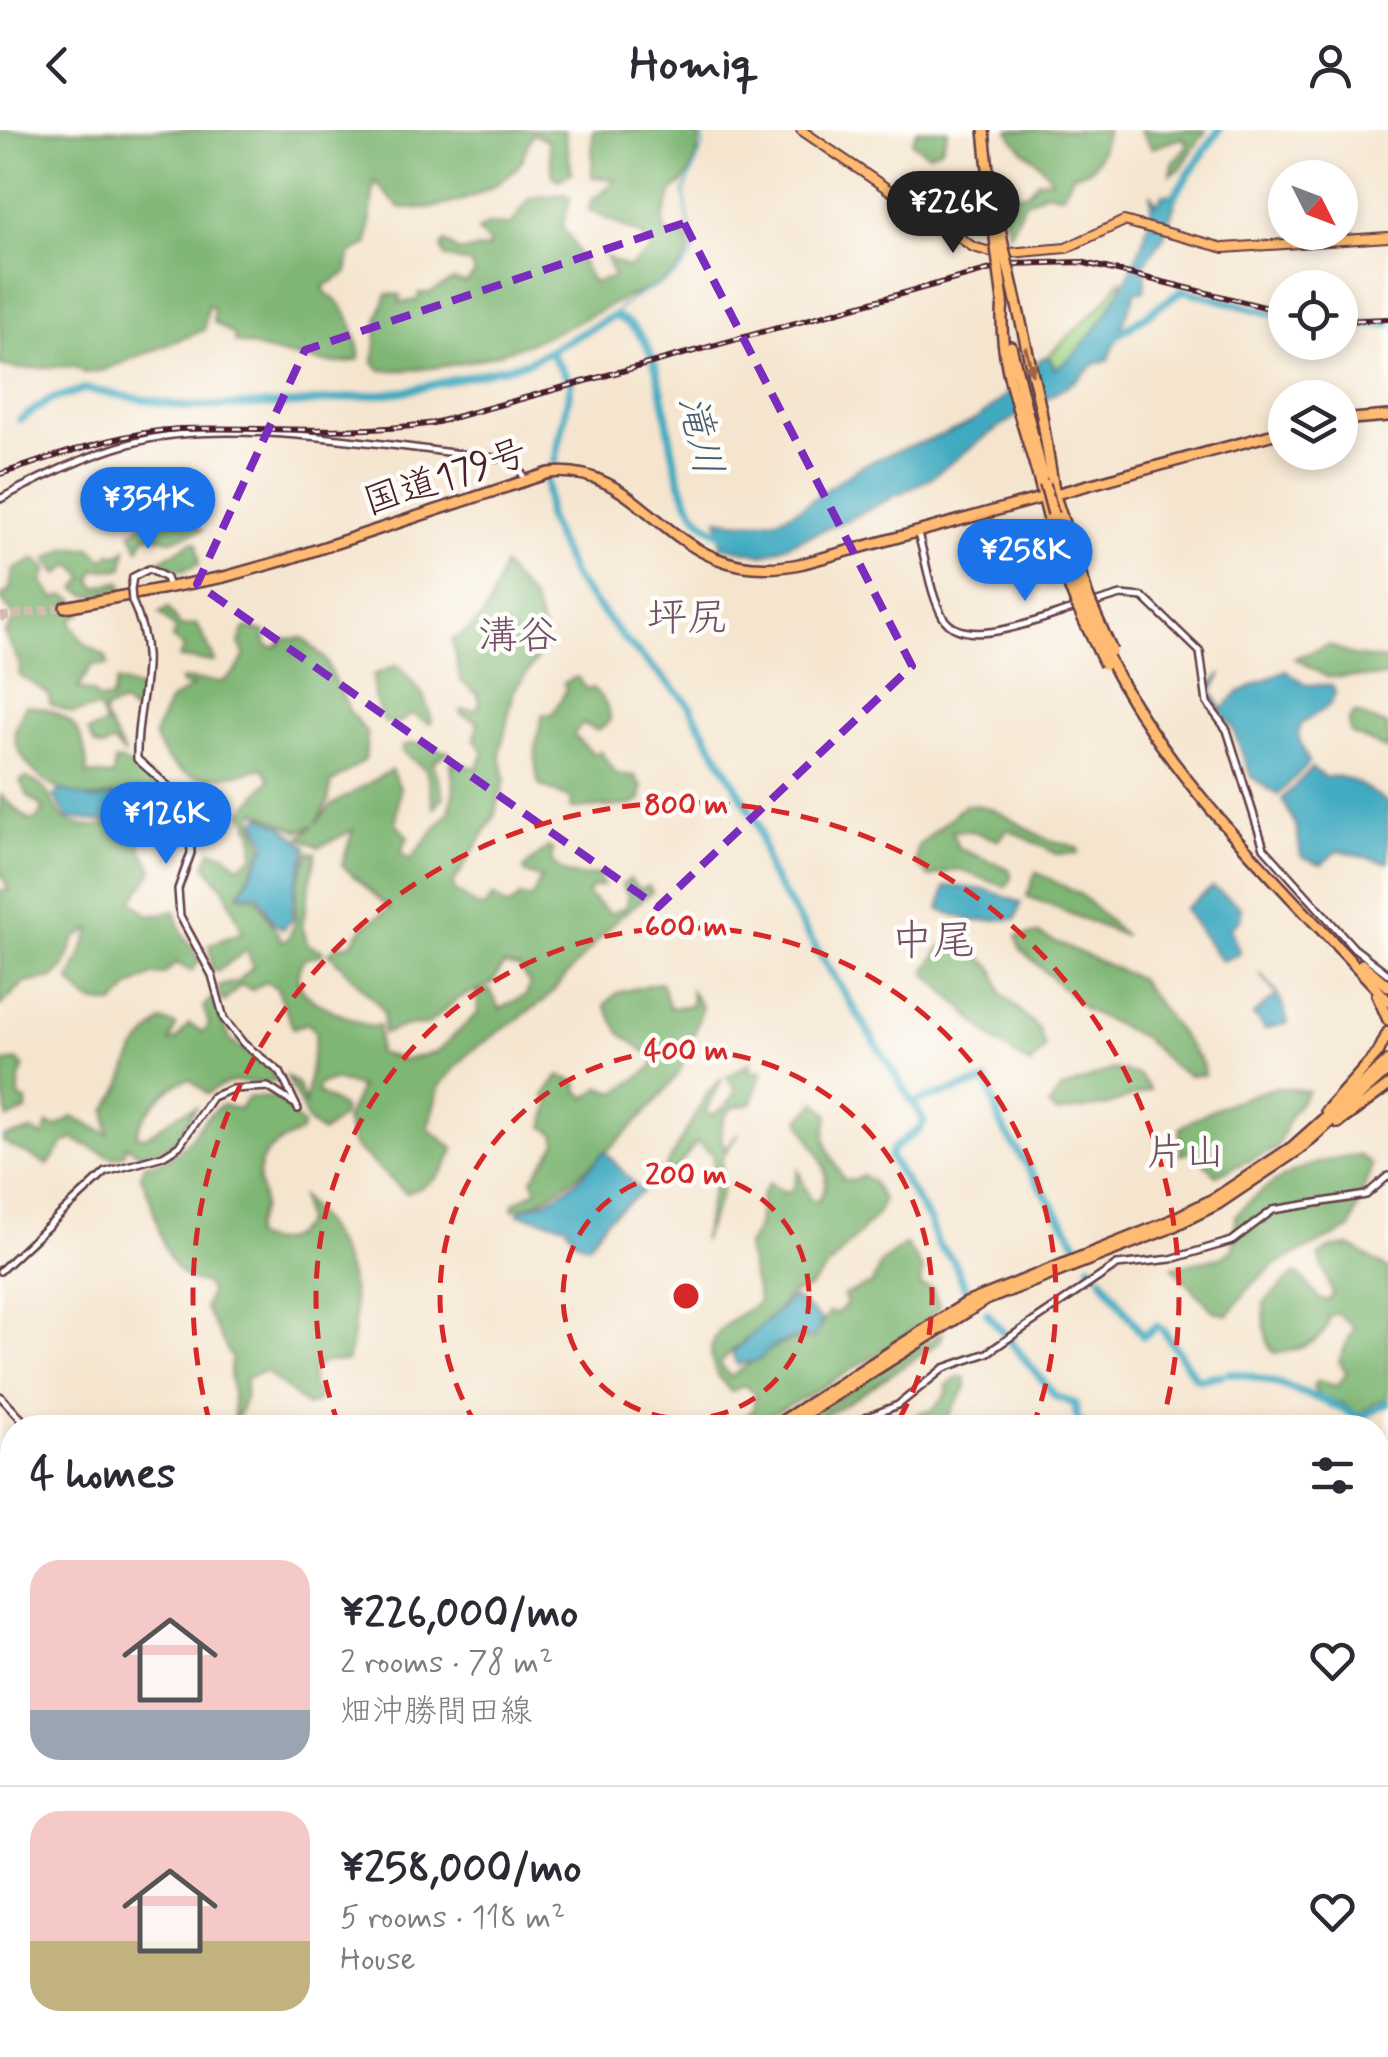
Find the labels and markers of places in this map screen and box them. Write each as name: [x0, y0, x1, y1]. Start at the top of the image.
pin: ¥226K: [883, 171, 1023, 256]
pin: ¥354K: [78, 467, 218, 552]
pin: ¥258K: [955, 519, 1095, 604]
pin: ¥126K: [96, 782, 236, 867]
centre of rings: [668, 1278, 704, 1314]

